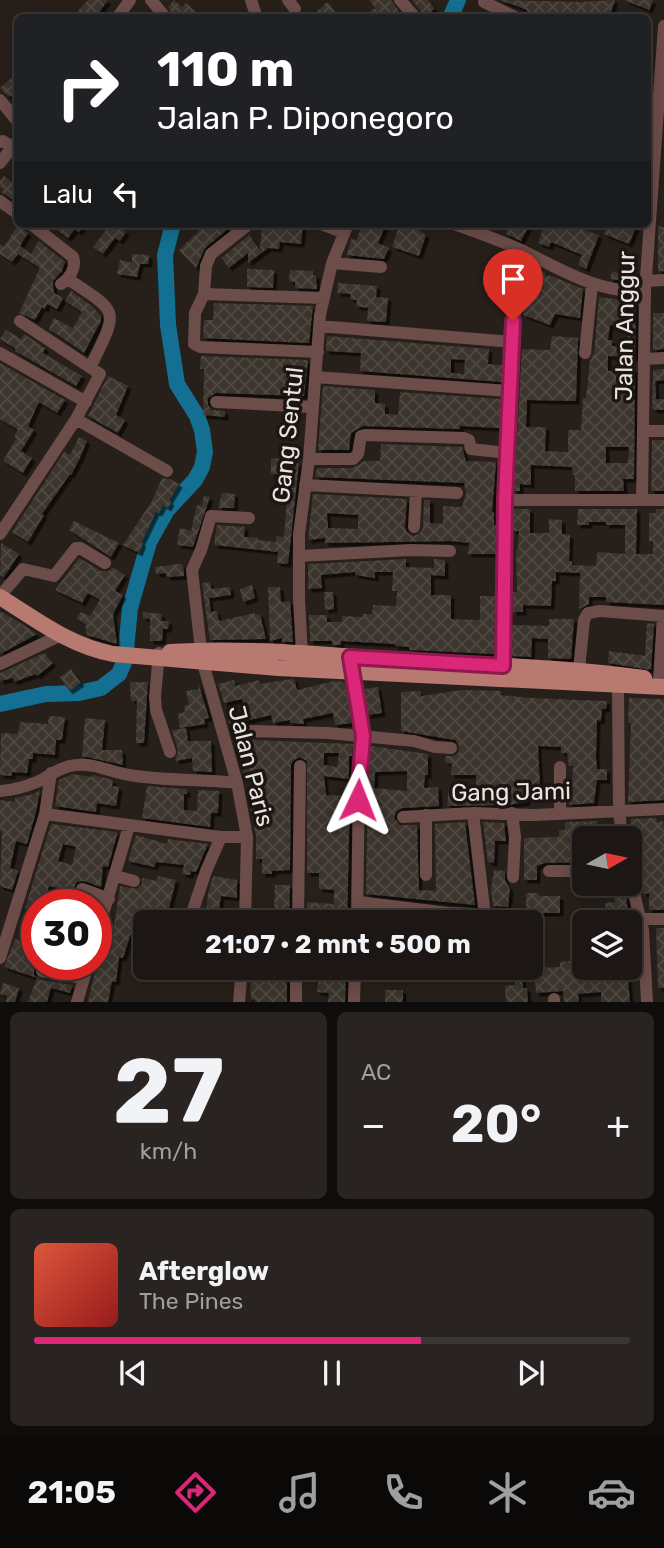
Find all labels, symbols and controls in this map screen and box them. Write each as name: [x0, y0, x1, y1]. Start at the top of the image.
text: 110 m: [157, 40, 294, 98]
icon: right: [42, 42, 133, 133]
text: Jalan P. Diponegoro: [157, 99, 454, 137]
icon: left: [107, 175, 145, 213]
text: Lalu: [42, 179, 93, 210]
pin: [483, 249, 543, 321]
street label: Jalan Anggur: [610, 251, 640, 401]
icon: arrive: [494, 260, 532, 298]
street label: Gang Sentul: [267, 366, 309, 504]
street label: Jalan Paris: [222, 703, 280, 829]
position arrow: [321, 763, 395, 837]
street label: Gang Jami: [451, 777, 571, 807]
north arrow: [572, 826, 642, 896]
map controls: [572, 826, 642, 980]
speed limit sign: 30: [21, 889, 112, 980]
button: layers: [572, 910, 642, 980]
text: 21:07 · 2 mnt · 500 m: [205, 929, 471, 960]
text: 27: [113, 1037, 224, 1145]
text: AC: [361, 1058, 391, 1086]
text: 20°: [451, 1093, 541, 1155]
text: −: [361, 1102, 386, 1148]
text: +: [606, 1102, 630, 1148]
text: km/h: [140, 1137, 197, 1165]
text: Afterglow: [139, 1256, 269, 1287]
text: The Pines: [139, 1287, 243, 1315]
icon: previous: [114, 1354, 152, 1392]
icon: pause: [313, 1354, 351, 1392]
icon: next: [512, 1354, 550, 1392]
icon: directions: [171, 1468, 220, 1517]
icon: music: [275, 1468, 324, 1517]
icon: phone: [379, 1468, 428, 1517]
icon: climate: [483, 1468, 532, 1517]
icon: car: [587, 1468, 636, 1517]
text: 21:05: [28, 1473, 116, 1511]

